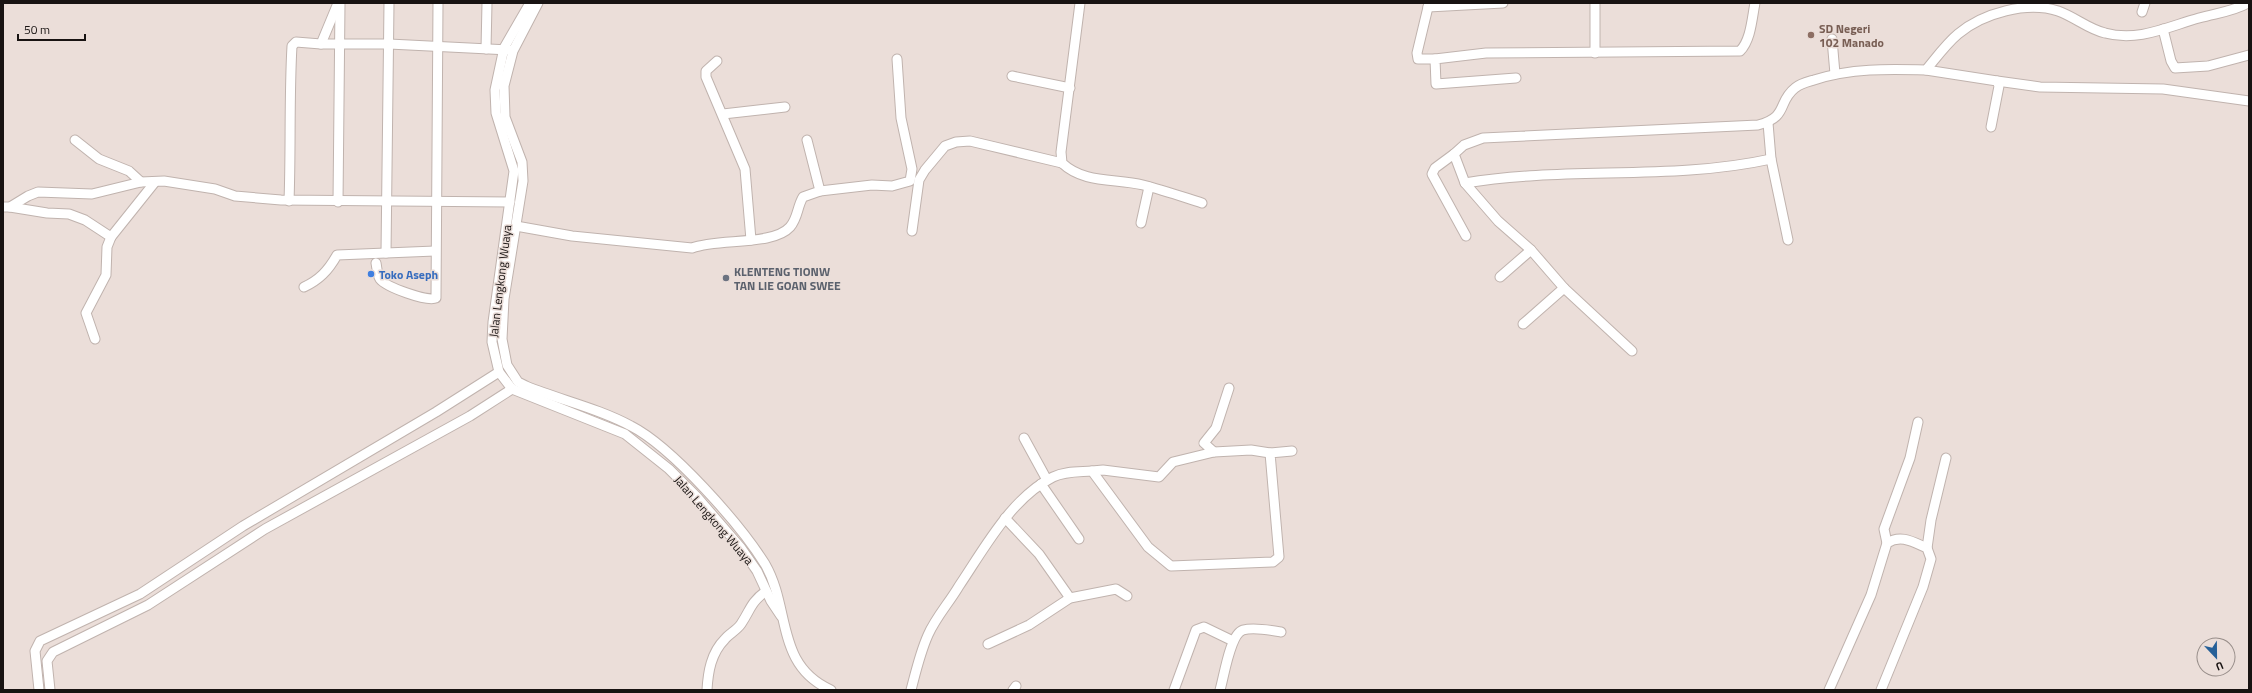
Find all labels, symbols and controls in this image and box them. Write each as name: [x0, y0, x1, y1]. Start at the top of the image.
scale bar: [18, 16, 85, 42]
place label: SD Negeri 102 Manado: [1819, 19, 1884, 52]
text: 50 m: [24, 20, 50, 39]
marker: SD Negeri 102 Manado: [1806, 30, 1816, 40]
street label: Jalan Lengkong Wuaya: [484, 224, 516, 338]
place label: KLENTENG TIONW TAN LIE GOAN SWEE: [734, 262, 841, 295]
place label: Toko Aseph: [379, 265, 438, 284]
marker: Toko Aseph: [366, 269, 376, 279]
marker: KLENTENG TIONW TAN LIE GOAN SWEE: [721, 273, 731, 283]
street label: Jalan Lengkong Wuaya: [670, 471, 758, 569]
north arrow: [2196, 637, 2236, 677]
text: U: [2213, 658, 2226, 675]

